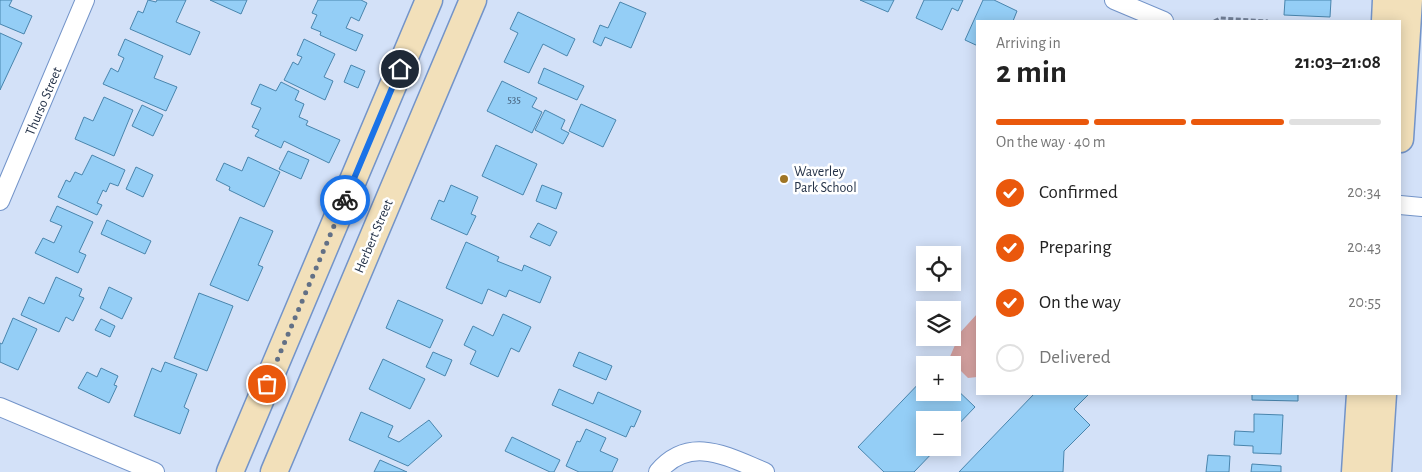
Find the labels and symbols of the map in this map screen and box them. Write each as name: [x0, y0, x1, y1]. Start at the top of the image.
pin: [379, 48, 421, 90]
street label: Thurso Street: [23, 65, 65, 138]
house number: 535: [507, 94, 521, 105]
place label: Waverley Park School: [794, 165, 857, 195]
marker: Waverley Park School: [778, 173, 790, 185]
courier: [320, 175, 370, 225]
street label: Herbert Street: [352, 197, 396, 275]
pin: [246, 363, 288, 405]

